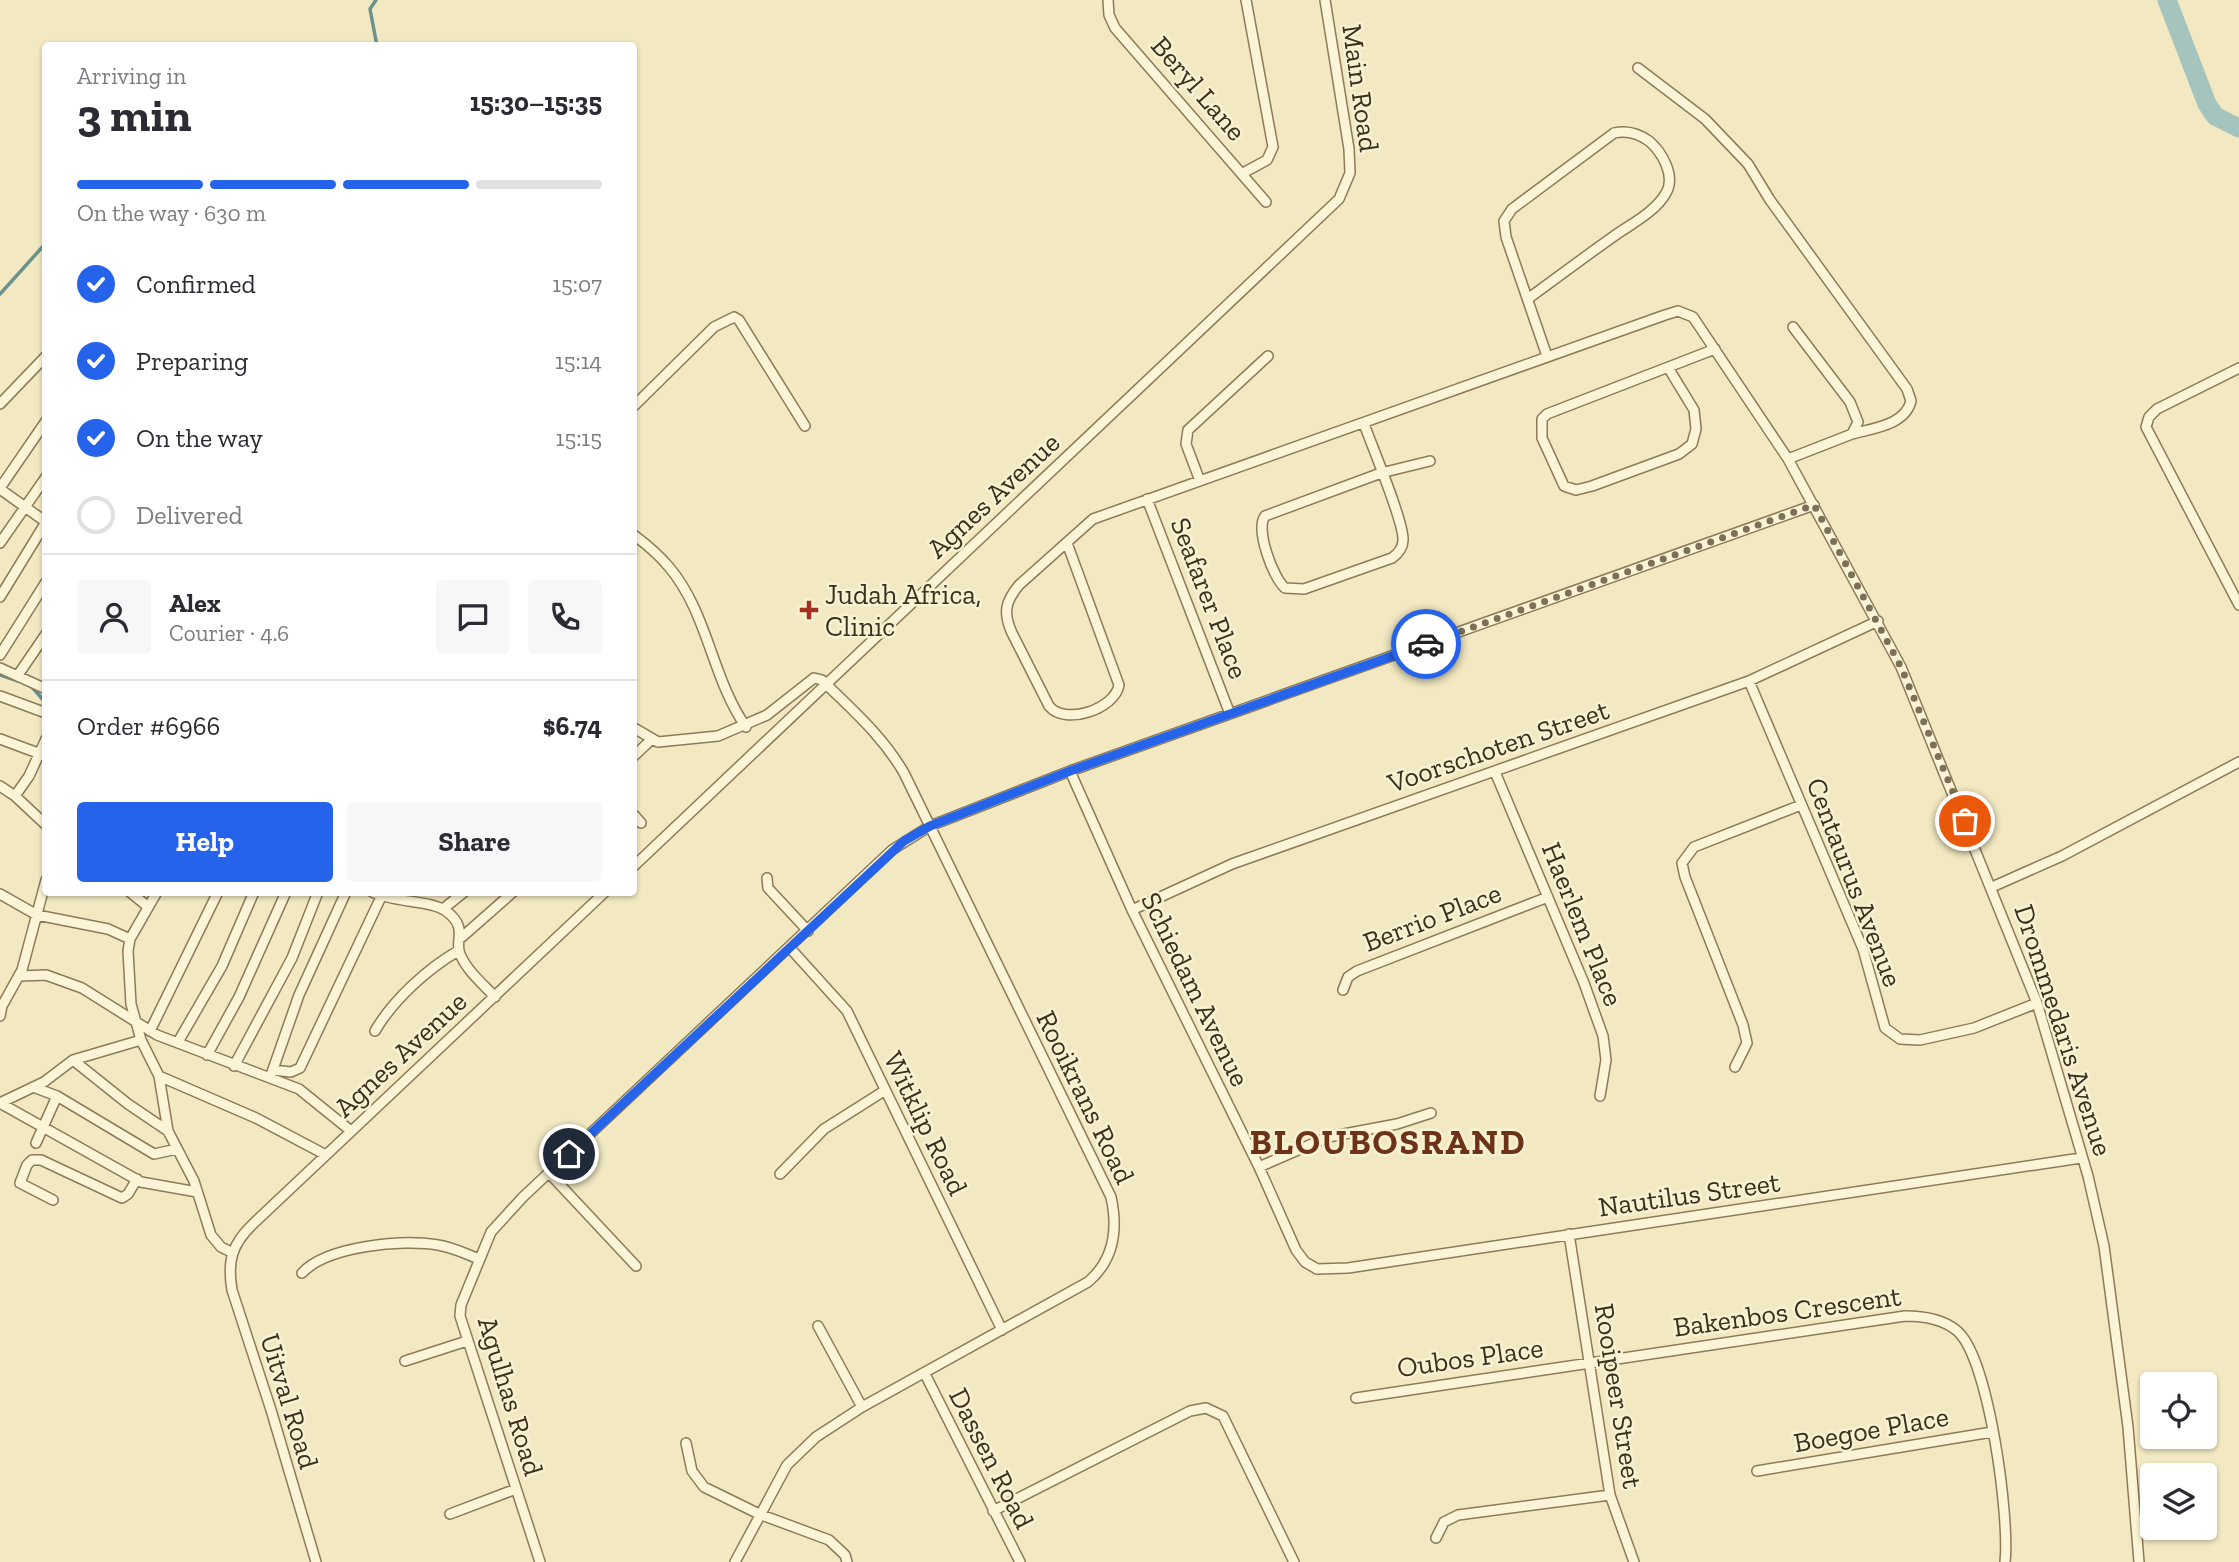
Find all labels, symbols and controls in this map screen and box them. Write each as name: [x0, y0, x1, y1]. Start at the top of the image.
street label: Main Road: [1335, 22, 1386, 154]
street label: Beryl Lane: [1144, 29, 1253, 147]
text: Arriving in: [77, 62, 186, 90]
text: 15:30–15:35: [470, 86, 602, 118]
text: 3 min: [77, 88, 191, 143]
text: On the way · 630 m: [77, 199, 266, 227]
icon: check: [77, 265, 115, 303]
text: Confirmed: [136, 268, 256, 300]
text: 15:07: [552, 270, 602, 298]
icon: check: [77, 342, 115, 380]
text: Preparing: [136, 345, 248, 377]
text: 15:14: [555, 347, 602, 375]
icon: check: [77, 419, 115, 457]
text: On the way: [136, 422, 263, 454]
text: 15:15: [556, 424, 602, 452]
street label: Agnes Avenue: [920, 426, 1066, 565]
text: Delivered: [136, 499, 243, 531]
street label: Seafarer Place: [1164, 513, 1255, 683]
place label: Judah Africa, Clinic: [825, 578, 982, 643]
button: person: [77, 580, 151, 654]
button: chat: [436, 580, 510, 654]
button: phone: [528, 580, 602, 654]
text: Alex: [169, 587, 221, 619]
marker: Judah Africa, Clinic: [799, 600, 819, 620]
courier: [1391, 609, 1461, 679]
text: Courier · 4.6: [169, 619, 289, 647]
icon: car: [1407, 625, 1445, 663]
street label: Voorschoten Street: [1382, 693, 1614, 800]
text: Order #6966: [77, 710, 220, 742]
text: $6.74: [543, 710, 602, 742]
street label: Centaurus Avenue: [1800, 773, 1910, 991]
pin: [1935, 791, 1995, 851]
button: Help: [77, 802, 333, 882]
button: Share: [347, 802, 602, 882]
icon: bag: [1946, 802, 1984, 840]
street label: Haerlem Place: [1535, 838, 1630, 1011]
street label: Berrio Place: [1358, 876, 1506, 959]
street label: Schiedam Avenue: [1134, 887, 1257, 1092]
street label: Drommedaris Avenue: [2007, 900, 2120, 1160]
street label: Agnes Avenue: [327, 985, 473, 1124]
street label: Rooikrans Road: [1029, 1005, 1142, 1189]
street label: Witklip Road: [877, 1046, 975, 1200]
district label: BLOUBOSRAND: [1250, 1121, 1526, 1163]
pin: [539, 1124, 599, 1184]
icon: home: [550, 1135, 588, 1173]
street label: Nautilus Street: [1596, 1165, 1783, 1224]
street label: Bakenbos Crescent: [1671, 1279, 1904, 1344]
street label: Rooipeer Street: [1588, 1301, 1649, 1491]
street label: Agulhas Road: [471, 1313, 550, 1480]
street label: Uitval Road: [253, 1330, 326, 1473]
street label: Oubos Place: [1395, 1331, 1545, 1384]
map controls: [2140, 1372, 2217, 1540]
button: locate: [2140, 1372, 2217, 1449]
street label: Dassen Road: [942, 1382, 1041, 1534]
street label: Boegoe Place: [1791, 1400, 1951, 1459]
button: layers: [2140, 1463, 2217, 1540]

